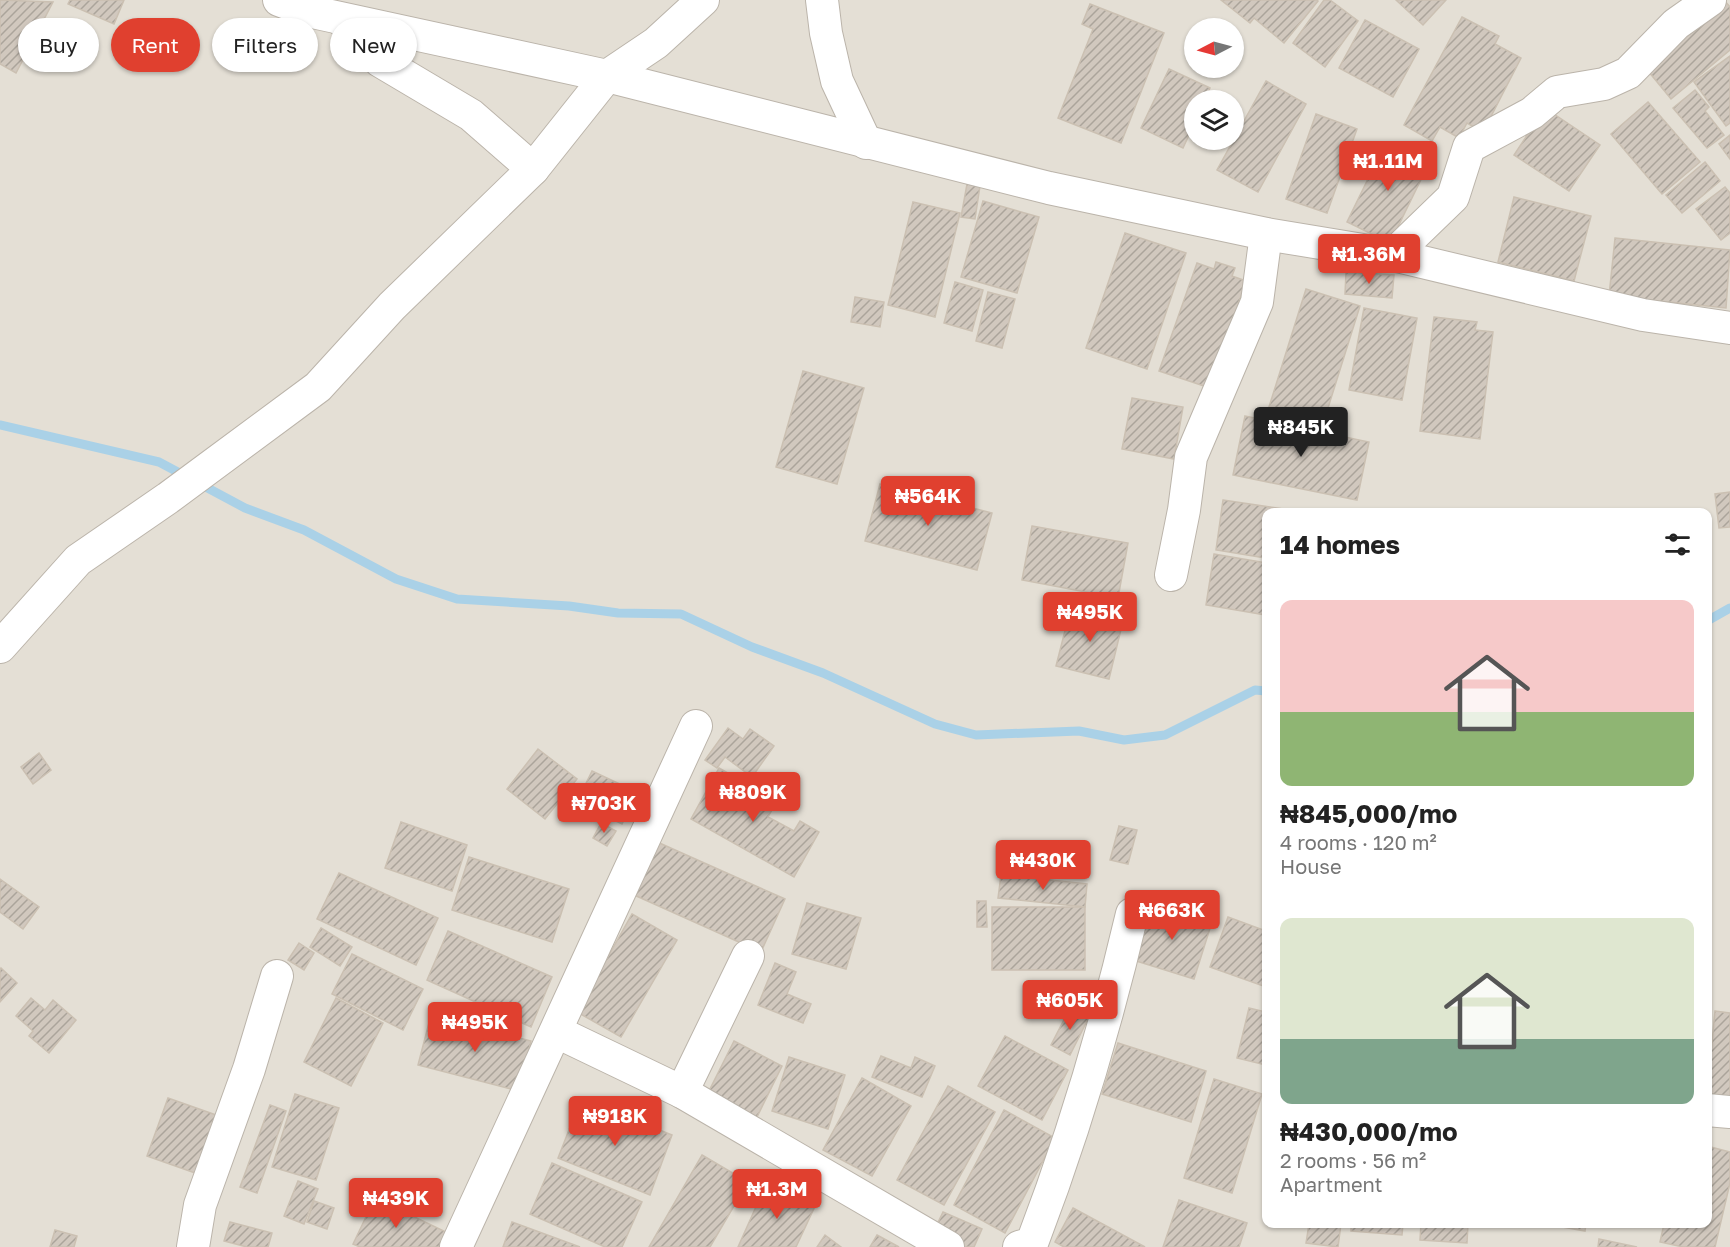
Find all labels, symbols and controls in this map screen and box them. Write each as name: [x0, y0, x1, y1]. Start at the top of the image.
chip: Buy: [18, 18, 99, 72]
chip: Rent: [111, 18, 200, 72]
chip: Filters: [212, 18, 318, 72]
chip: New: [330, 18, 417, 72]
north arrow: [1184, 18, 1244, 78]
map controls: [1184, 18, 1244, 150]
button: layers: [1184, 90, 1244, 150]
pin: ₦1.11M: [1339, 141, 1437, 192]
text: ₦1.11M: [1353, 148, 1423, 172]
pin: ₦1.36M: [1320, 234, 1418, 285]
text: ₦1.36M: [1332, 241, 1406, 265]
pin: ₦845K: [1259, 407, 1343, 458]
text: ₦845K: [1268, 414, 1334, 438]
pin: ₦564K: [886, 476, 970, 527]
text: ₦564K: [895, 483, 961, 507]
icon: filters: [1661, 528, 1694, 561]
text: 14 homes: [1280, 529, 1400, 560]
pin: ₦495K: [1048, 592, 1132, 643]
text: ₦495K: [1057, 599, 1123, 623]
icon: home: [1433, 639, 1541, 747]
pin: ₦809K: [711, 772, 795, 823]
text: ₦809K: [719, 779, 787, 803]
pin: ₦703K: [562, 783, 646, 834]
text: ₦703K: [571, 790, 637, 814]
text: ₦845,000/mo: [1280, 798, 1457, 829]
text: 4 rooms · 120 m²: [1280, 830, 1437, 854]
pin: ₦430K: [1001, 840, 1085, 891]
text: ₦430K: [1010, 847, 1076, 871]
text: House: [1280, 854, 1342, 878]
pin: ₦663K: [1130, 890, 1214, 941]
text: ₦663K: [1139, 897, 1205, 921]
icon: home: [1433, 957, 1541, 1065]
pin: ₦605K: [1028, 980, 1112, 1031]
text: ₦605K: [1037, 987, 1103, 1011]
pin: ₦495K: [433, 1002, 517, 1053]
text: ₦495K: [442, 1009, 508, 1033]
pin: ₦918K: [573, 1096, 657, 1147]
text: ₦918K: [583, 1103, 647, 1127]
text: ₦430,000/mo: [1280, 1116, 1458, 1147]
text: 2 rooms · 56 m²: [1280, 1148, 1426, 1172]
pin: ₦1.3M: [735, 1169, 819, 1220]
text: Apartment: [1280, 1172, 1383, 1196]
text: ₦1.3M: [746, 1176, 808, 1200]
pin: ₦439K: [354, 1178, 438, 1229]
text: ₦439K: [363, 1185, 429, 1209]

